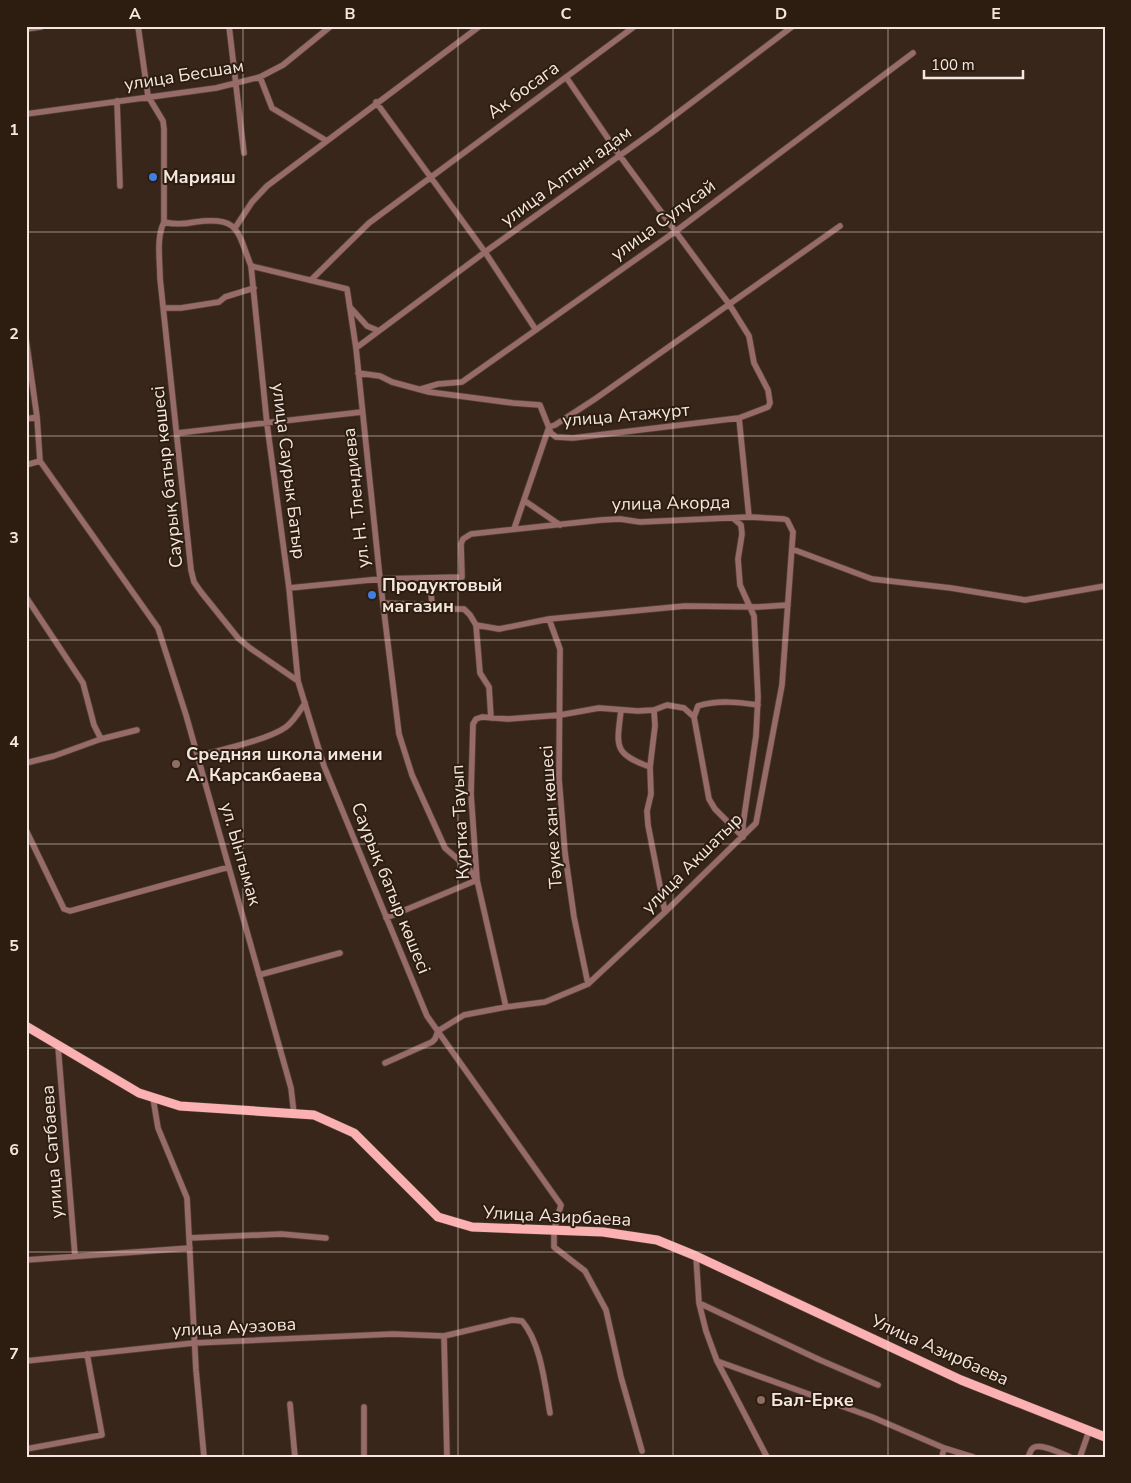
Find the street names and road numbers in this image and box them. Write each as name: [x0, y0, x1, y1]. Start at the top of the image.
street label: улица Бесшам: [122, 54, 246, 96]
street label: Ак босага: [482, 56, 564, 124]
street label: улица Алтын адам: [496, 120, 636, 232]
street label: улица Сулусай: [606, 174, 720, 266]
street label: улица Саурык Батыр: [266, 382, 312, 560]
street label: Саурық батыр көшесі: [146, 385, 188, 569]
street label: улица Атажурт: [562, 397, 690, 433]
street label: ул. Н. Тлендиева: [337, 427, 375, 569]
street label: улица Акорда: [611, 490, 731, 516]
street label: Тәуке хан көшесі: [534, 745, 568, 889]
street label: Куртка Тауып: [445, 764, 475, 880]
street label: Саурық батыр көшесі: [346, 799, 436, 977]
street label: ул. Ынтымак: [215, 800, 267, 909]
street label: улица Акшатыр: [636, 807, 748, 919]
street label: улица Сатбаева: [35, 1084, 69, 1220]
street label: Улица Азирбаева: [481, 1200, 632, 1232]
street label: Улица Азирбаева: [866, 1308, 1013, 1391]
street label: улица Ауэзова: [171, 1312, 297, 1342]

